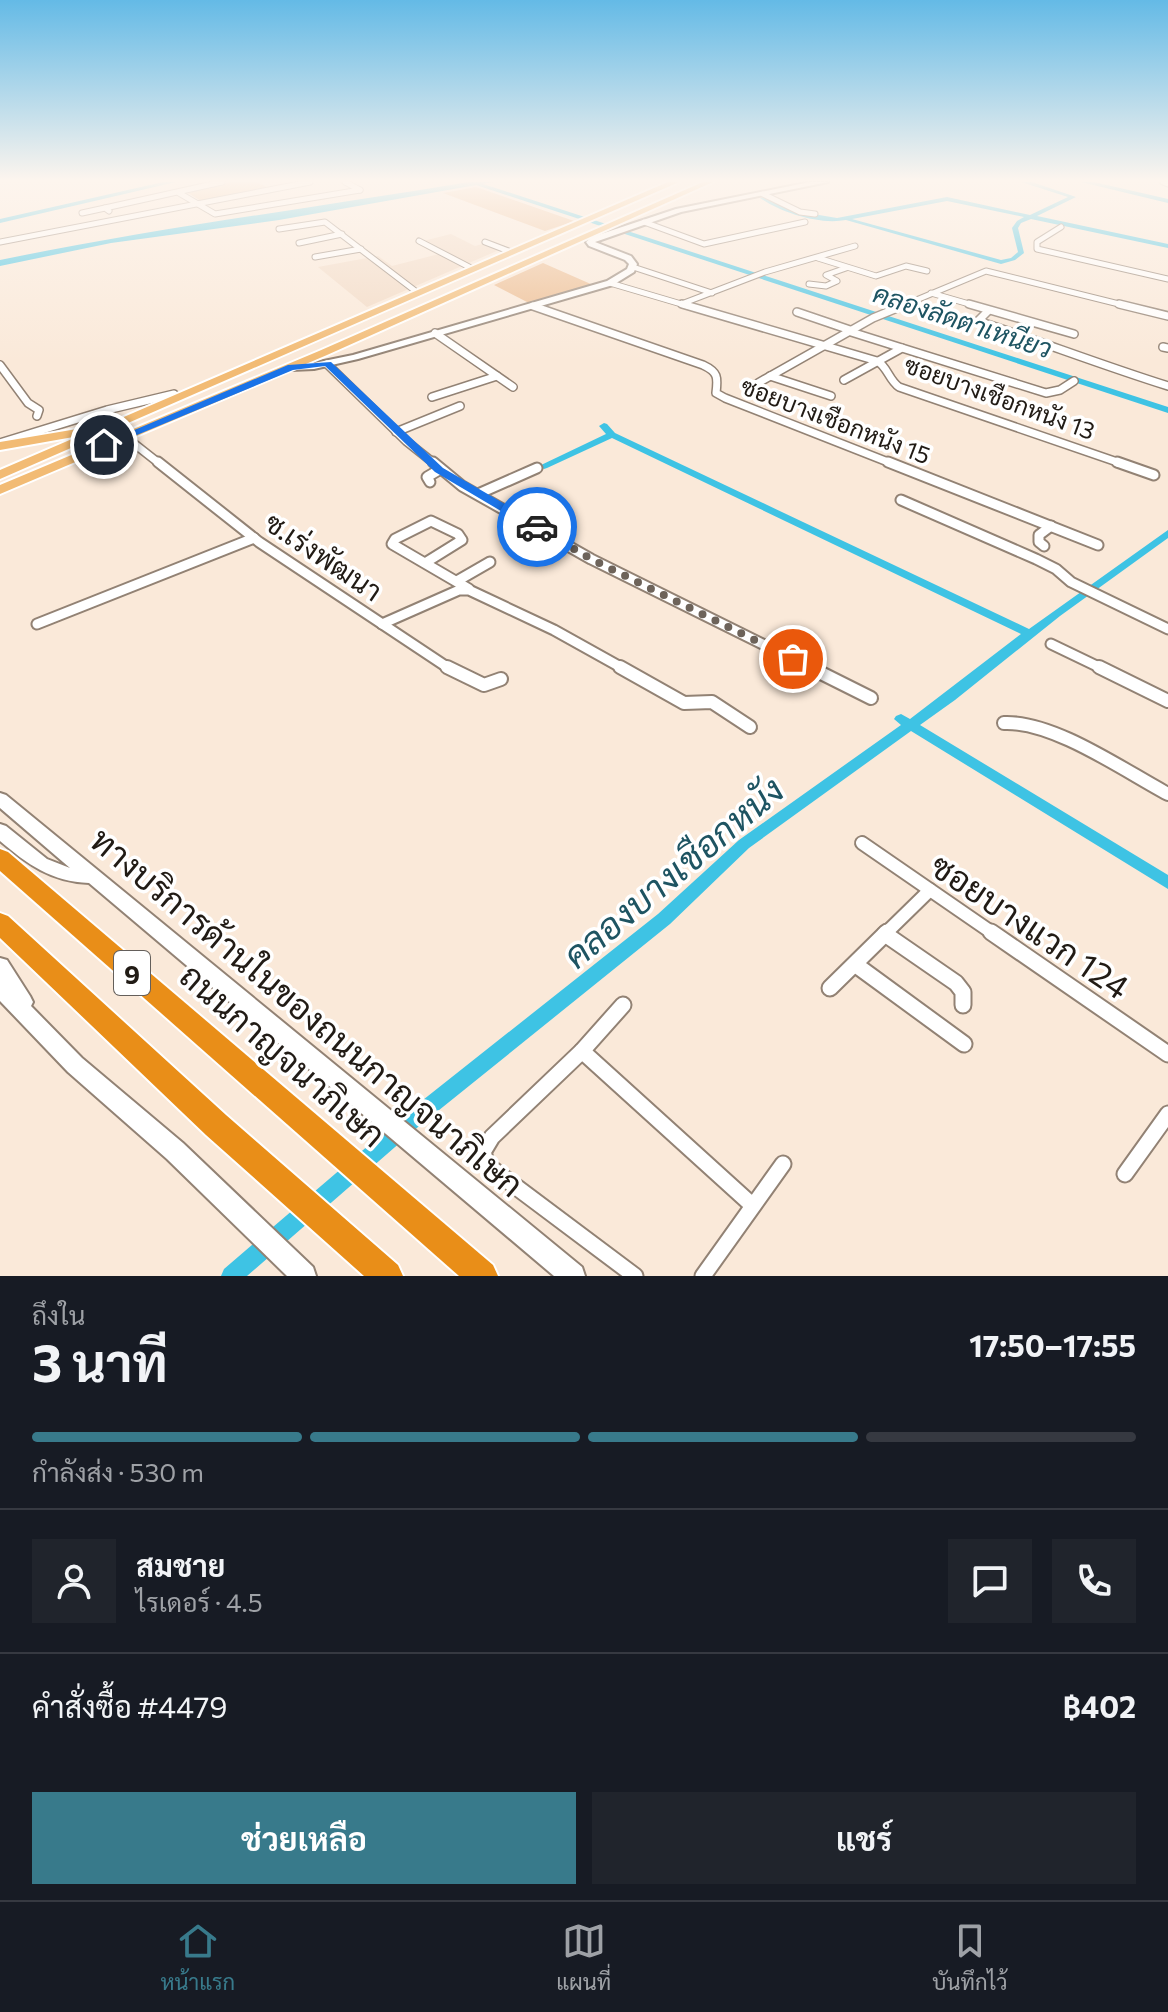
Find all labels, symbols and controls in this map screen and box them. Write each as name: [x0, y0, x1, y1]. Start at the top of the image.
water label: คลองลัดตาเหนียว: [870, 277, 1056, 363]
street label: ซอยบางเชือกหนัง 13: [901, 349, 1099, 445]
street label: ซอยบางเชือกหนัง 15: [737, 371, 935, 469]
pin: [70, 411, 138, 479]
icon: home: [82, 423, 126, 467]
courier: [497, 487, 577, 567]
street label: ซ.เร่งพัฒนา: [259, 505, 389, 607]
icon: car: [515, 505, 559, 549]
pin: [759, 625, 827, 693]
icon: bag: [771, 637, 815, 681]
water label: คลองบางเชือกหนัง: [553, 766, 791, 976]
street label: ทางบริการด้านในของถนนกาญจนาภิเษก: [83, 818, 533, 1204]
street label: ซอยบางแวก 124: [924, 843, 1138, 1007]
road number: 9: [114, 951, 150, 995]
street label: ถนนกาญจนาภิเษก: [173, 954, 395, 1154]
text: ถึงใน: [32, 1299, 85, 1330]
text: 17:50–17:55: [969, 1326, 1136, 1363]
text: 3 นาที: [32, 1329, 168, 1393]
text: กำลังส่ง · 530 m: [32, 1456, 204, 1487]
button: person: [32, 1539, 116, 1623]
button: chat: [948, 1539, 1032, 1623]
button: phone: [1052, 1539, 1136, 1623]
text: สมชาย: [136, 1546, 225, 1583]
text: ไรเดอร์ · 4.5: [136, 1586, 263, 1617]
text: คำสั่งซื้อ #4479: [32, 1687, 227, 1724]
text: ฿402: [1063, 1687, 1136, 1724]
button: ช่วยเหลือ: [32, 1792, 576, 1884]
button: แชร์: [592, 1792, 1136, 1884]
tab: หน้าแรก: [161, 1919, 235, 1995]
tab: แผนที่: [556, 1919, 611, 1995]
tab: บันทึกไว้: [932, 1919, 1007, 1995]

